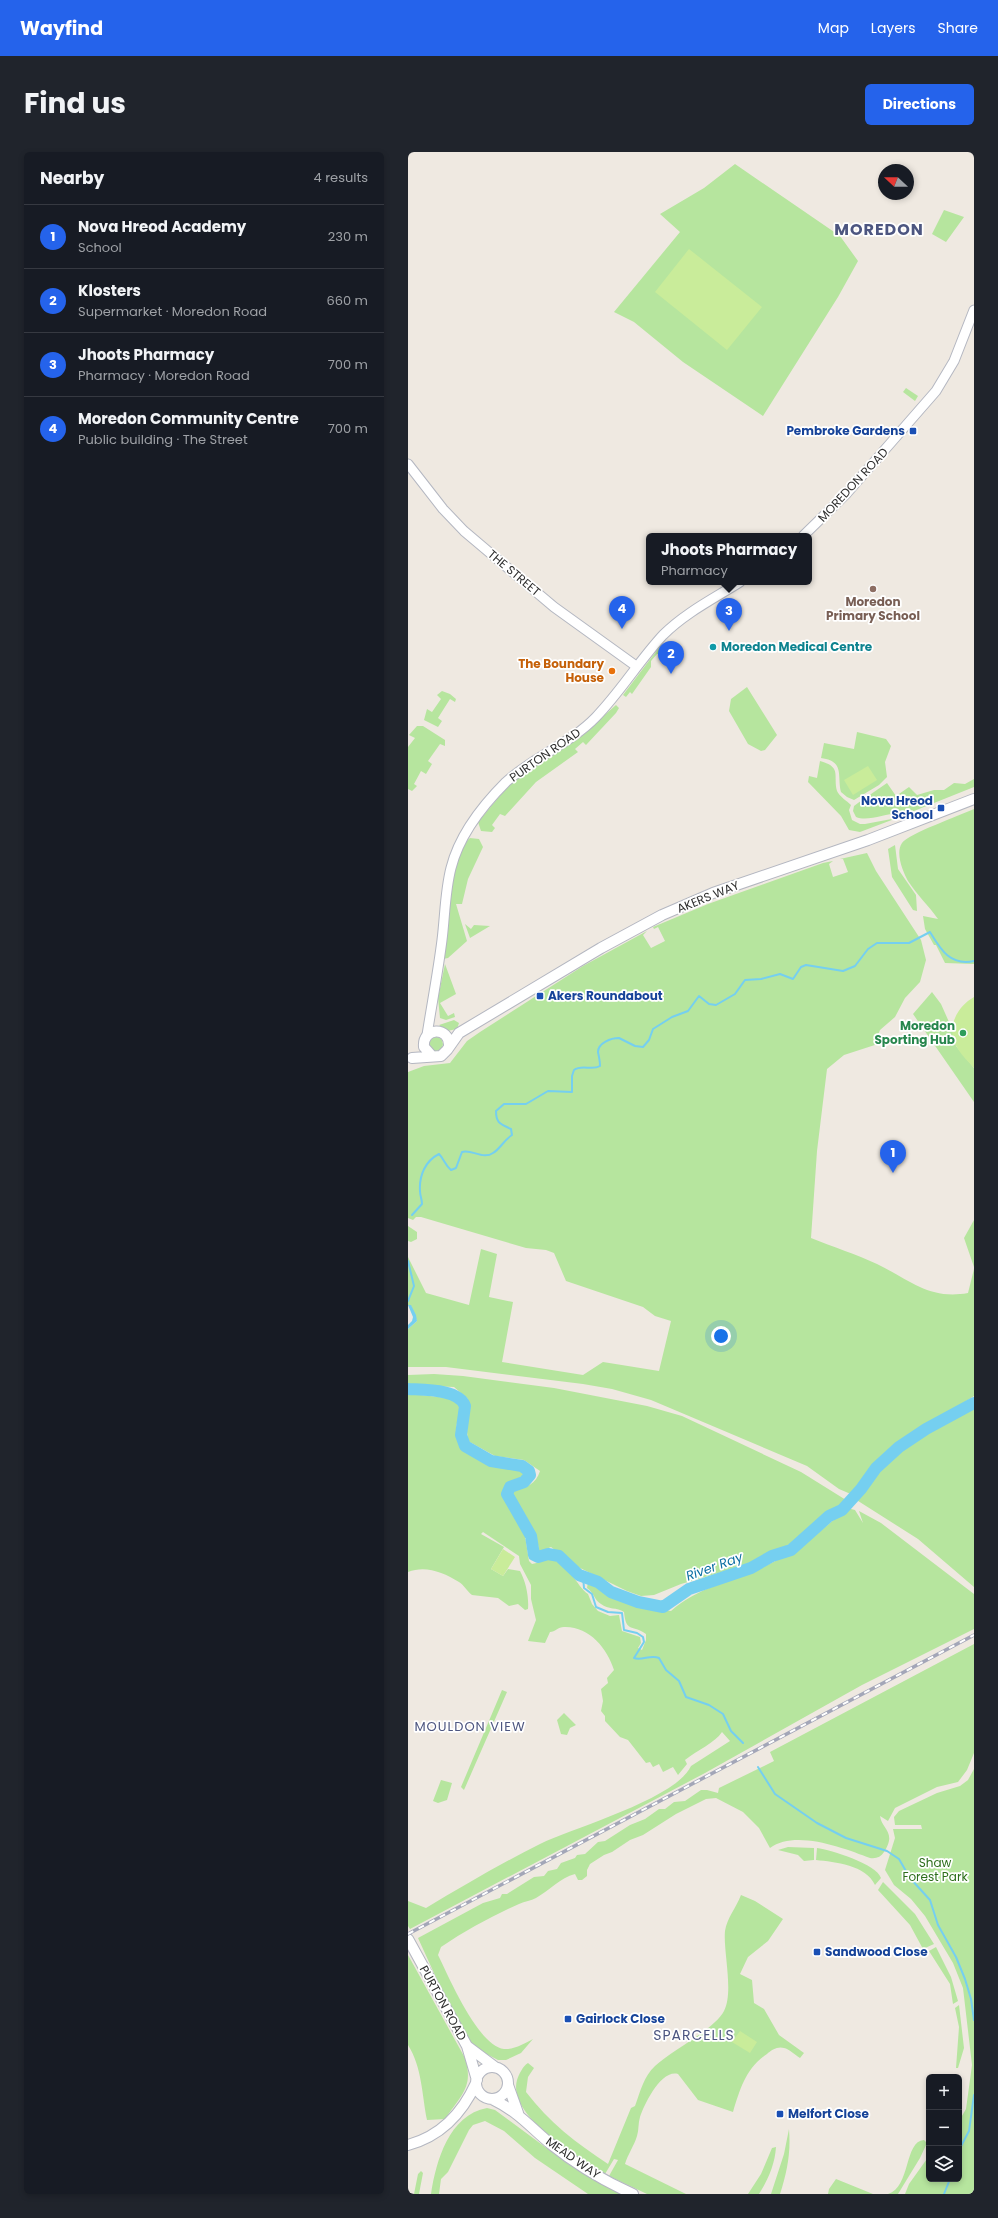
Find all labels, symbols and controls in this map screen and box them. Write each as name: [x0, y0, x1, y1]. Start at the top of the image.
text: Wayfind: [20, 15, 103, 42]
text: Map: [818, 18, 849, 38]
text: Layers: [871, 18, 915, 38]
text: Share: [937, 18, 978, 38]
text: Find us: [24, 84, 126, 123]
button: Directions: [865, 84, 974, 125]
north arrow: [878, 164, 914, 200]
text: Nearby: [40, 166, 104, 190]
text: 4 results: [314, 168, 368, 187]
text: Nova Hreod Academy: [78, 216, 246, 237]
district label: MOREDON: [834, 218, 924, 241]
text: 1: [51, 227, 55, 246]
text: 230 m: [328, 227, 368, 246]
text: School: [78, 238, 122, 257]
text: Klosters: [78, 280, 141, 301]
text: 2: [49, 291, 57, 310]
text: 660 m: [326, 291, 368, 310]
text: Supermarket · Moredon Road: [78, 302, 267, 321]
text: Jhoots Pharmacy: [78, 344, 214, 365]
text: 3: [49, 355, 57, 374]
text: 700 m: [328, 355, 368, 374]
text: Pharmacy · Moredon Road: [78, 366, 250, 385]
text: Moredon Community Centre: [78, 408, 299, 429]
text: 4: [49, 419, 57, 438]
text: 700 m: [328, 419, 368, 438]
place label: Pembroke Gardens: [786, 422, 905, 439]
marker: Pembroke Gardens: [908, 426, 918, 436]
text: Public building · The Street: [78, 430, 248, 449]
street label: MOREDON ROAD: [814, 444, 892, 526]
popup: [646, 533, 812, 585]
text: Jhoots Pharmacy: [661, 539, 797, 560]
street label: THE STREET: [484, 546, 545, 600]
text: Pharmacy: [661, 561, 728, 580]
marker: Moredon Primary School: [868, 584, 878, 594]
place label: Moredon Primary School: [826, 593, 920, 624]
pin: 4: [609, 596, 635, 629]
pin: 3: [716, 598, 742, 631]
place label: Moredon Medical Centre: [721, 638, 873, 655]
pin: 2: [658, 641, 684, 674]
marker: Moredon Medical Centre: [708, 642, 718, 652]
place label: The Boundary House: [518, 655, 605, 686]
marker: The Boundary House: [607, 666, 617, 676]
street label: PURTON ROAD: [506, 724, 584, 785]
place label: Nova Hreod School: [861, 792, 933, 823]
marker: Nova Hreod School: [936, 803, 946, 813]
street label: AKERS WAY: [674, 876, 741, 917]
place label: Akers Roundabout: [548, 987, 663, 1004]
marker: Akers Roundabout: [535, 991, 545, 1001]
place label: Moredon Sporting Hub: [874, 1017, 955, 1048]
marker: Moredon Sporting Hub: [958, 1028, 968, 1038]
pin: 1: [880, 1140, 906, 1173]
your location: [711, 1326, 731, 1346]
water label: River Ray: [683, 1547, 746, 1586]
district label: MOULDON VIEW: [414, 1717, 526, 1736]
park label: Shaw Forest Park: [902, 1854, 968, 1885]
place label: Sandwood Close: [825, 1943, 928, 1960]
marker: Sandwood Close: [812, 1947, 822, 1957]
street label: PURTON ROAD: [416, 1962, 471, 2043]
place label: Gairlock Close: [576, 2010, 665, 2027]
marker: Gairlock Close: [563, 2014, 573, 2024]
district label: SPARCELLS: [653, 2025, 735, 2045]
map controls: [926, 2074, 962, 2182]
button: +: [926, 2074, 962, 2110]
place label: Melfort Close: [788, 2105, 869, 2122]
marker: Melfort Close: [775, 2109, 785, 2119]
button: −: [926, 2110, 962, 2146]
street label: MEAD WAY: [543, 2133, 604, 2183]
button: layers: [926, 2146, 962, 2182]

